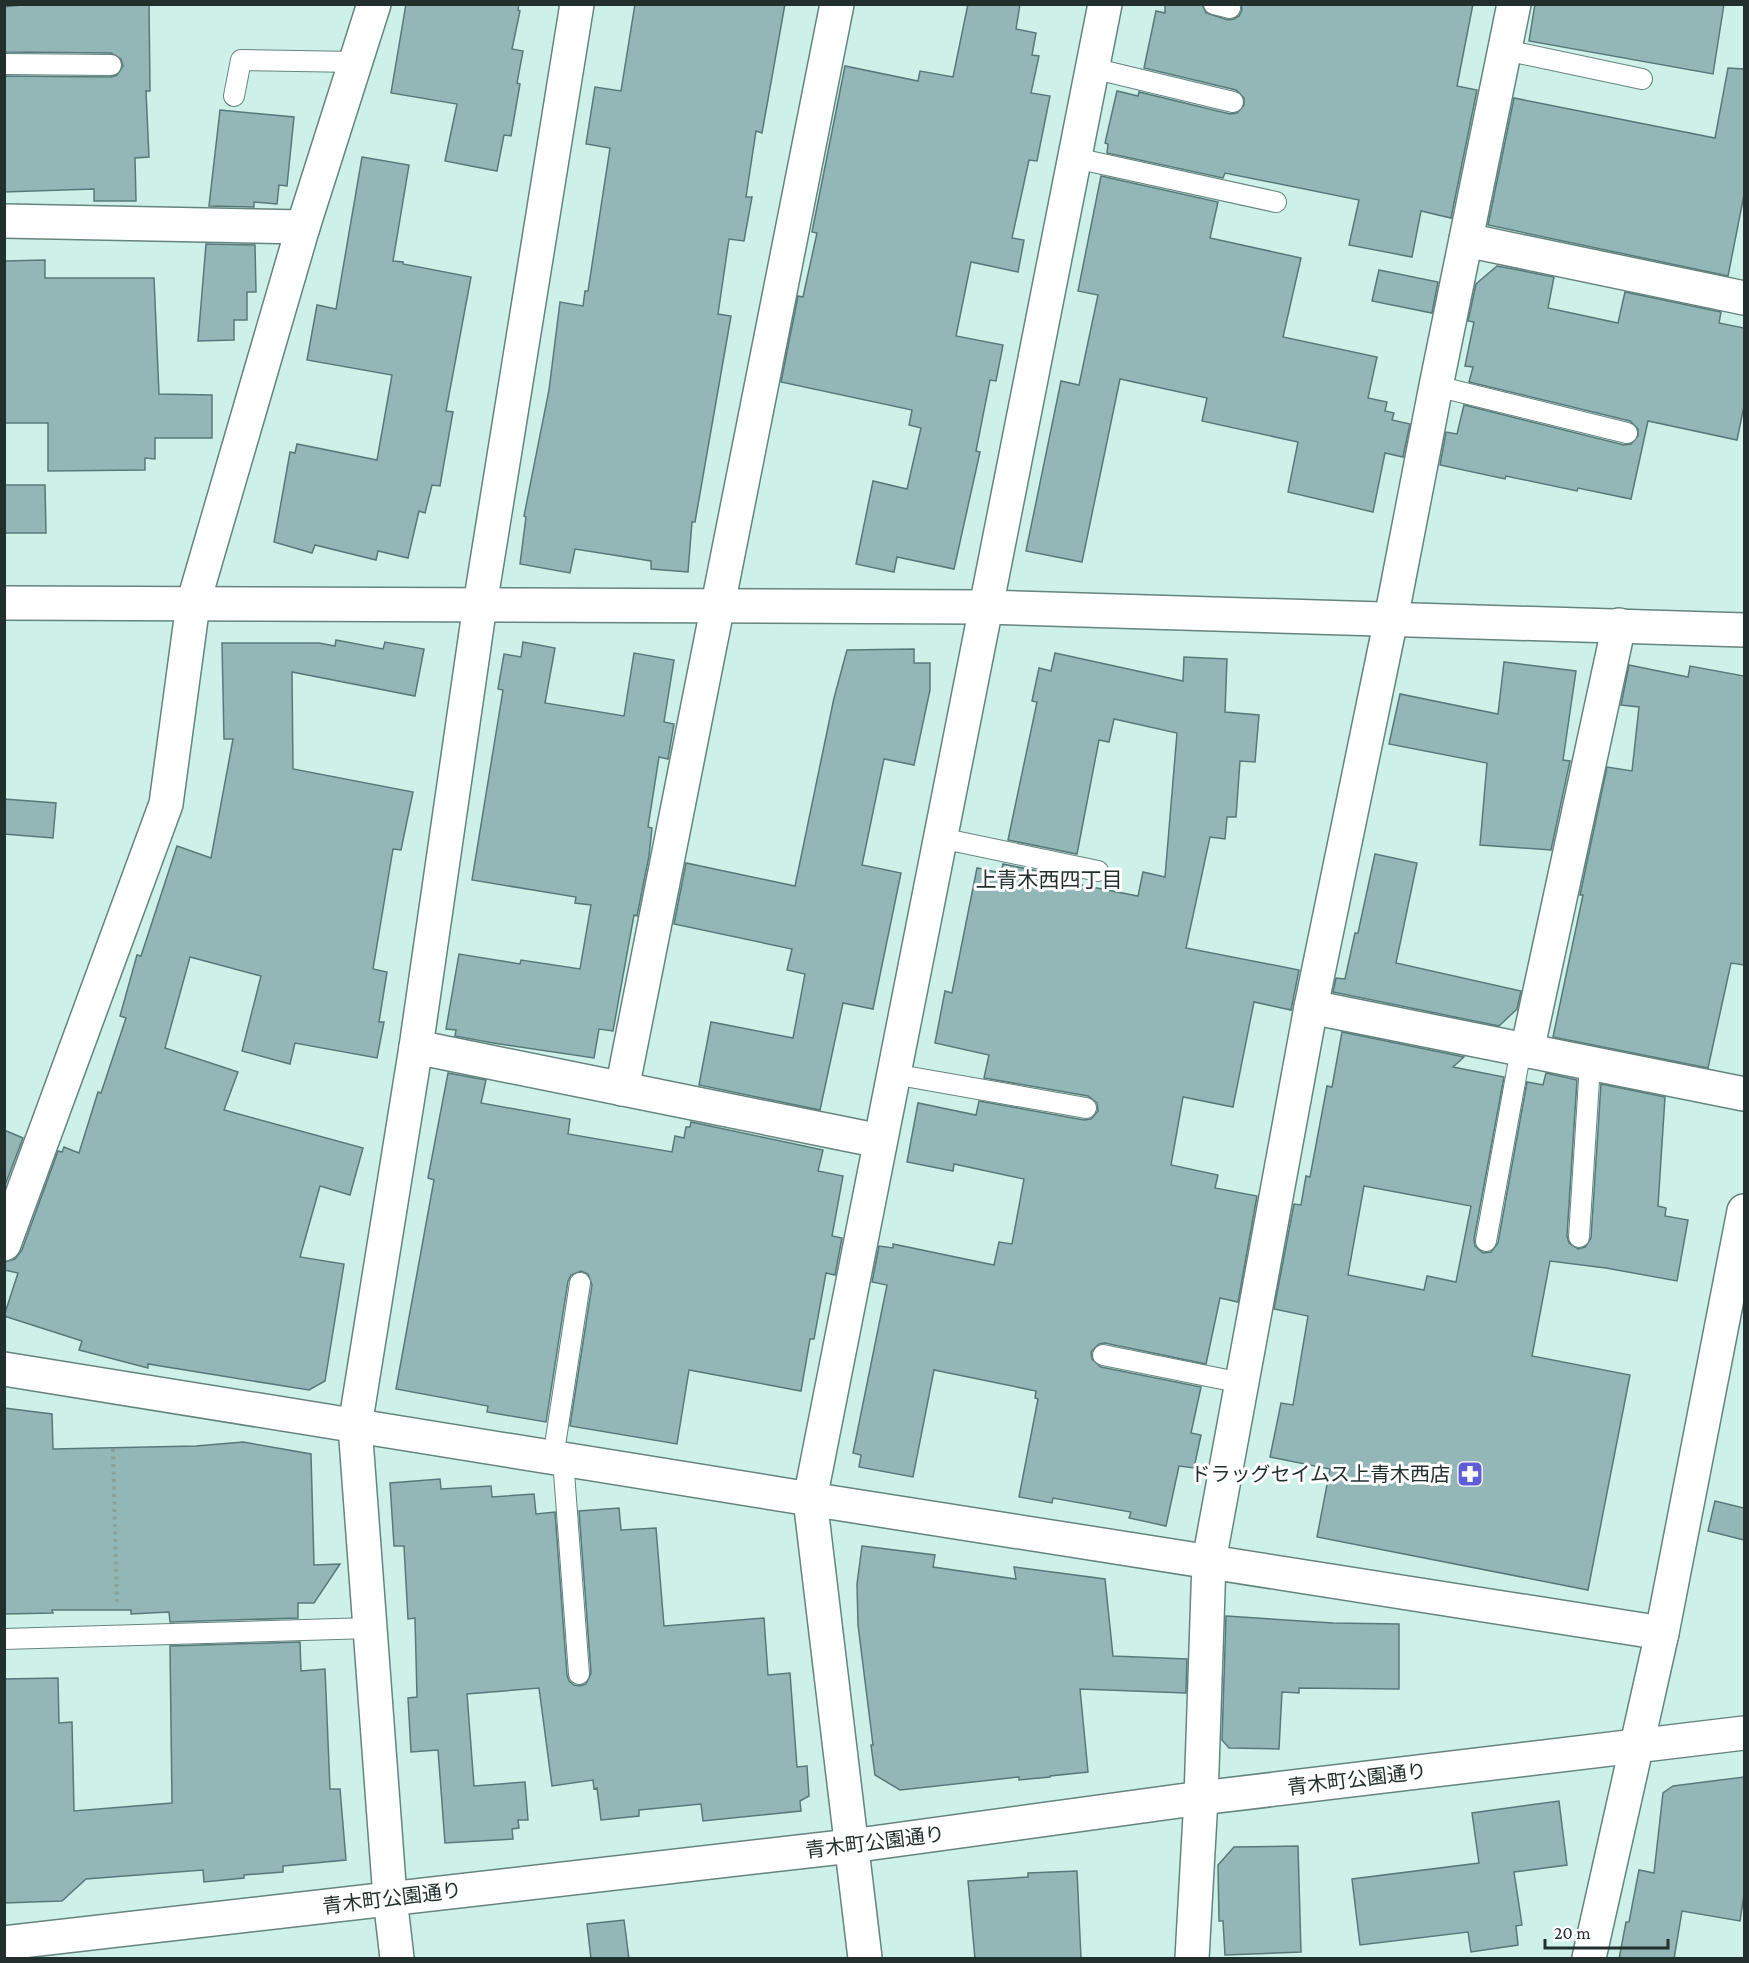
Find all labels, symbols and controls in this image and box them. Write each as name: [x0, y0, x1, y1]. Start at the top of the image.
district label: 上青木西四丁目: [976, 868, 1123, 892]
pharmacy icon: ドラッグセイムス上青木西店: [1455, 1459, 1485, 1489]
place label: ドラッグセイムス上青木西店: [1190, 1463, 1450, 1485]
street label: 青木町公園通り: [1286, 1760, 1428, 1798]
street label: 青木町公園通り: [804, 1823, 946, 1861]
street label: 青木町公園通り: [321, 1879, 463, 1917]
scale bar: [1545, 1912, 1668, 1950]
text: 20 m: [1554, 1923, 1591, 1943]

